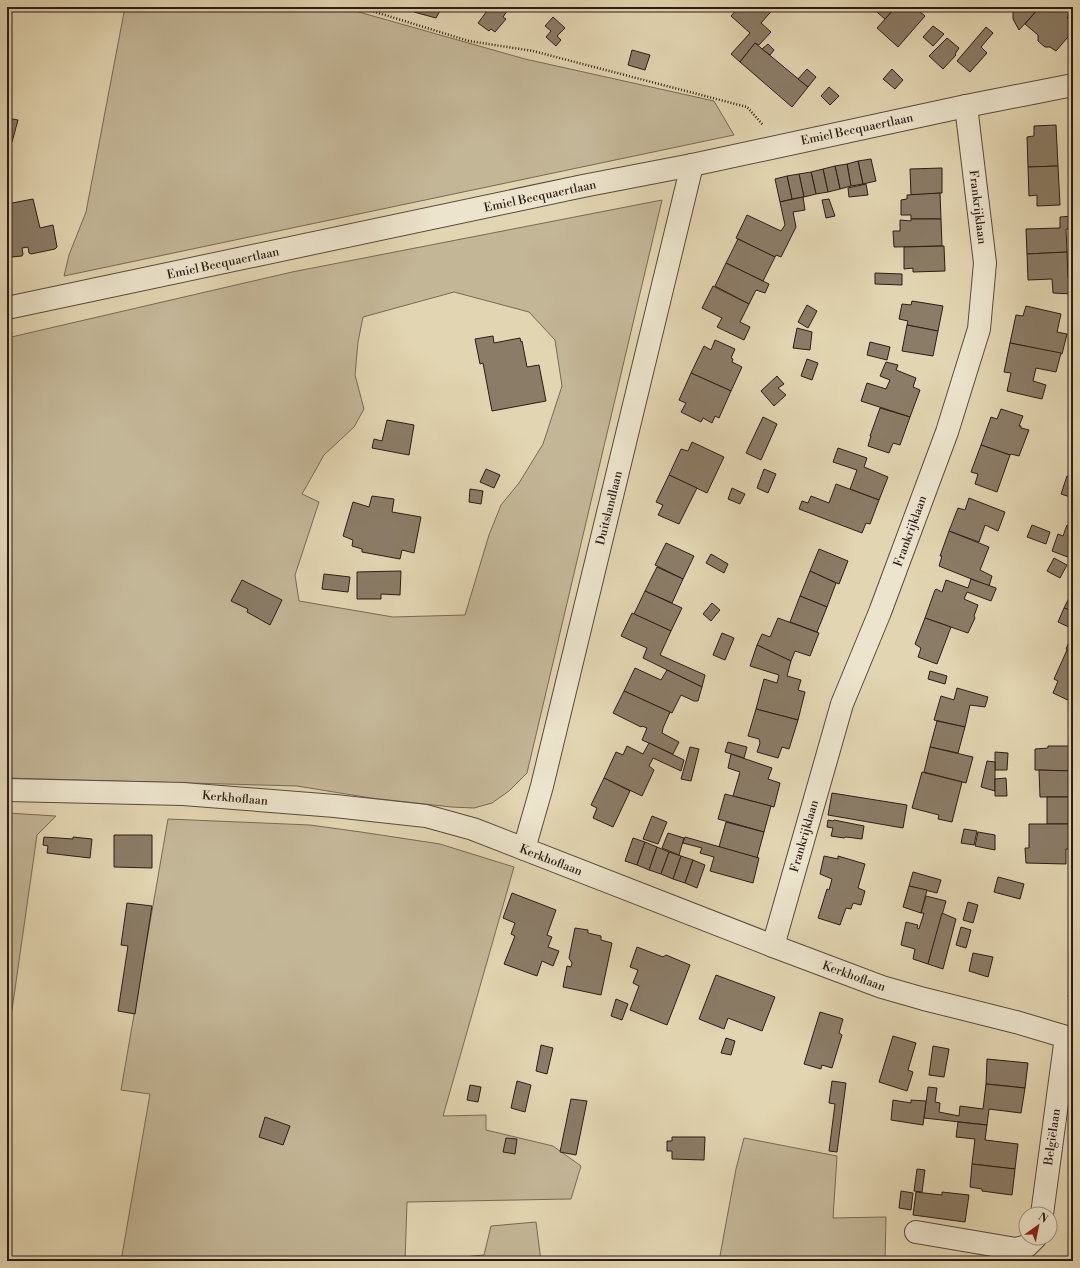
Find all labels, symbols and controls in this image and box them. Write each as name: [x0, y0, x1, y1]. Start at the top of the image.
street label: Emiel Becquaertlaan: [800, 110, 915, 149]
street label: Frankrijklaan: [966, 169, 989, 245]
street label: Emiel Becquaertlaan: [483, 177, 598, 216]
street label: Emiel Becquaertlaan: [166, 244, 281, 283]
street label: Duitslandlaan: [593, 469, 626, 547]
street label: Frankrijklaan: [891, 494, 930, 569]
street label: Kerkhoflaan: [201, 788, 269, 809]
street label: Frankrijklaan: [787, 798, 822, 874]
street label: Kerkhoflaan: [517, 842, 584, 879]
street label: Kerkhoflaan: [820, 958, 888, 995]
street label: Belgiëlaan: [1041, 1108, 1064, 1167]
north arrow: [1018, 1206, 1058, 1246]
text: N: [1035, 1210, 1051, 1227]

